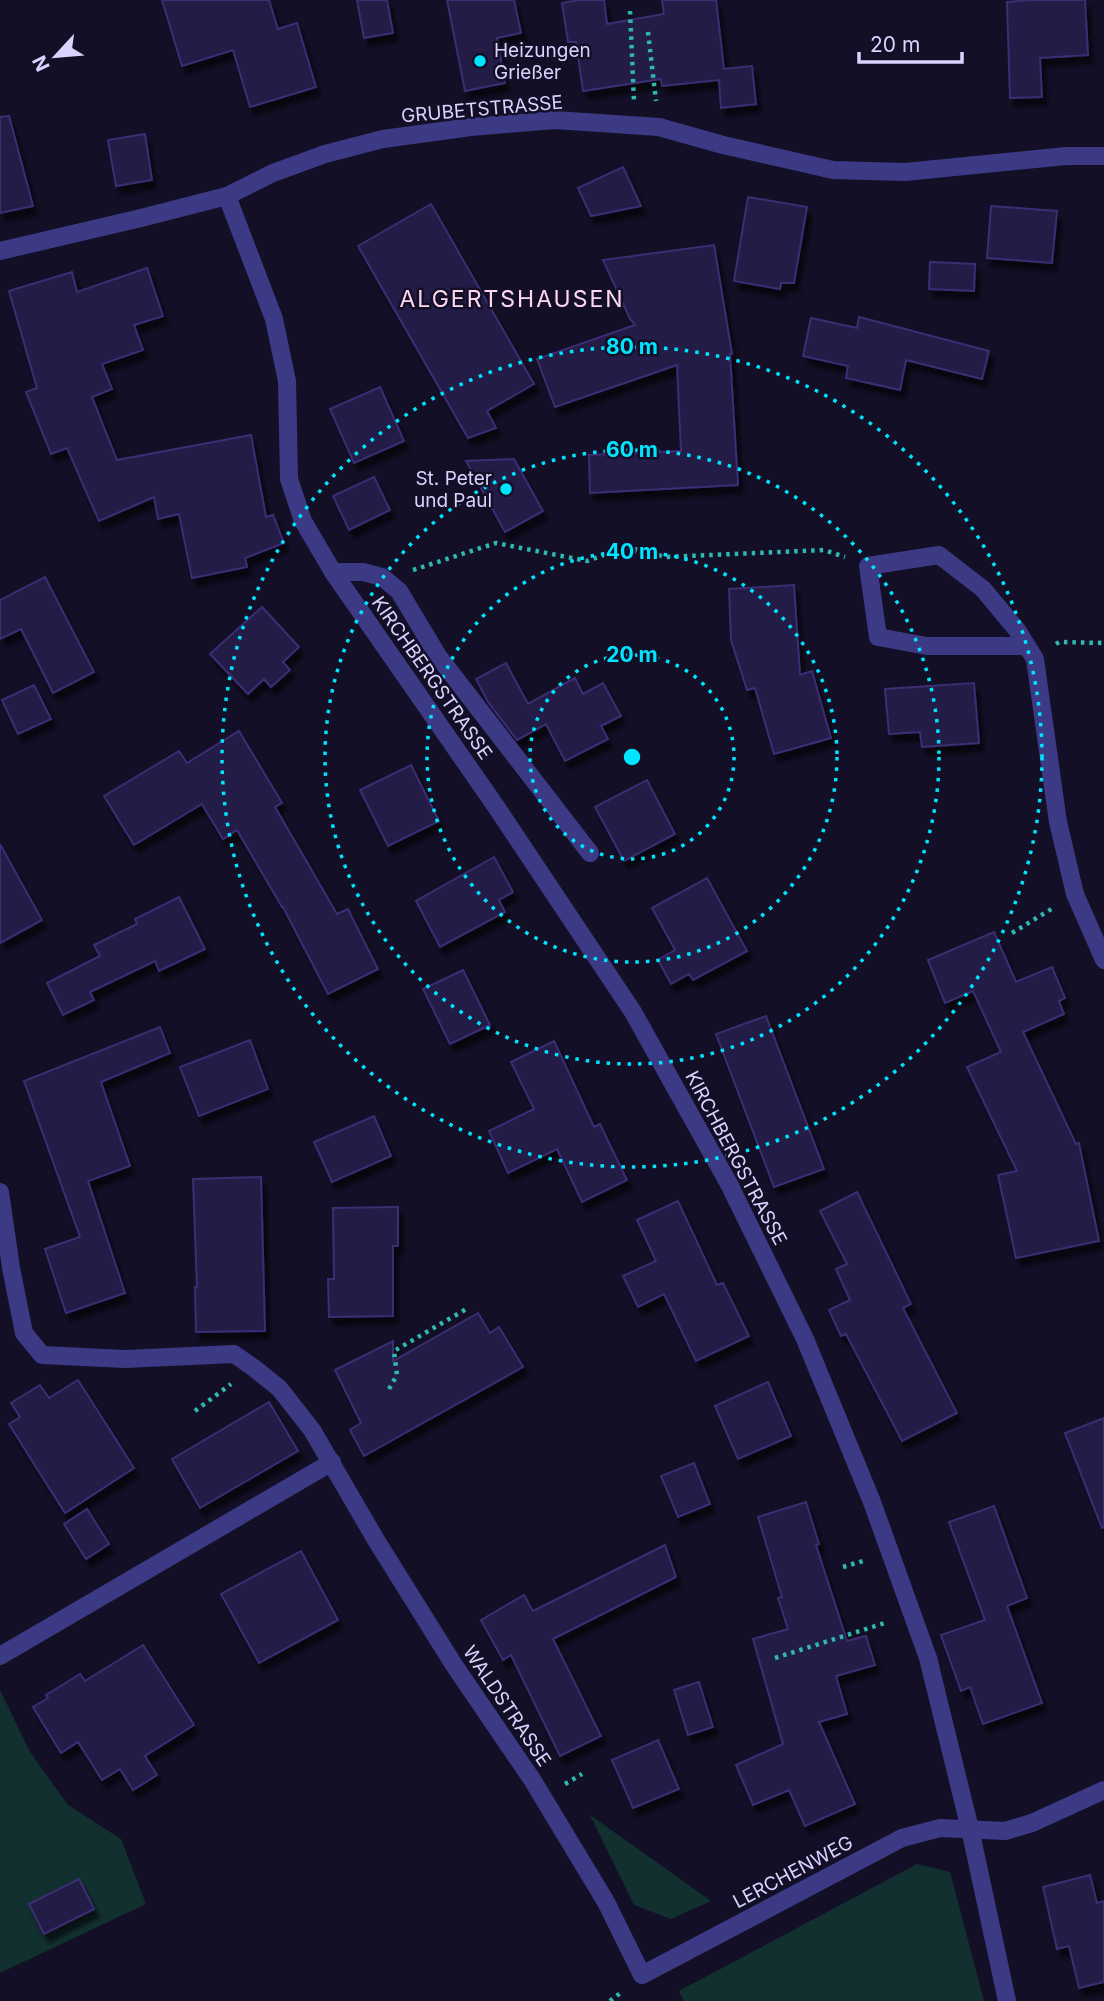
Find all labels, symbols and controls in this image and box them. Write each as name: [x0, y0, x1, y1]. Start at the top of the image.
north arrow: [21, 21, 91, 91]
scale bar: [859, 21, 962, 65]
text: 20 m: [870, 32, 920, 57]
place label: Heizungen Grießer: [494, 39, 591, 84]
text: N: [28, 52, 55, 75]
marker: Heizungen Grießer: [472, 53, 488, 69]
street label: GRUBETSTRASSE: [400, 90, 564, 128]
district label: ALGERTSHAUSEN: [399, 285, 625, 313]
text: 80 m: [606, 334, 658, 359]
text: 60 m: [606, 437, 658, 462]
place label: St. Peter und Paul: [414, 467, 492, 512]
marker: St. Peter und Paul: [498, 481, 514, 497]
text: 40 m: [606, 539, 658, 564]
street label: KIRCHBERGSTRASSE: [367, 592, 497, 764]
text: 20 m: [606, 642, 658, 667]
centre of rings: [620, 745, 644, 769]
street label: KIRCHBERGSTRASSE: [680, 1067, 792, 1249]
street label: WALDSTRASSE: [458, 1641, 556, 1771]
street label: LERCHENWEG: [729, 1831, 857, 1913]

